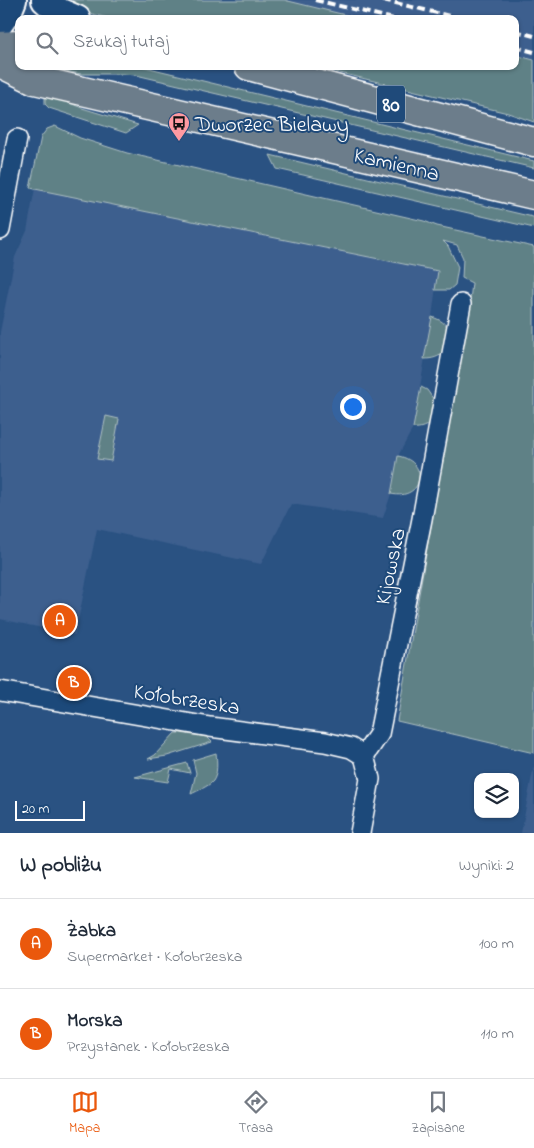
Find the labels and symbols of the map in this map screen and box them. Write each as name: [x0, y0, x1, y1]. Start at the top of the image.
road number: 80: [377, 86, 405, 122]
place label: Dworzec Bielawy: [194, 110, 349, 143]
bus stop icon: Dworzec Bielawy: [167, 111, 191, 142]
street label: Kamienna: [350, 141, 442, 191]
your location: [340, 394, 366, 420]
street label: Kijowska: [368, 525, 416, 608]
pin: A: [44, 602, 76, 640]
pin: B: [58, 664, 90, 702]
street label: Kołobrzeska: [131, 677, 242, 725]
scale bar: [15, 798, 85, 821]

